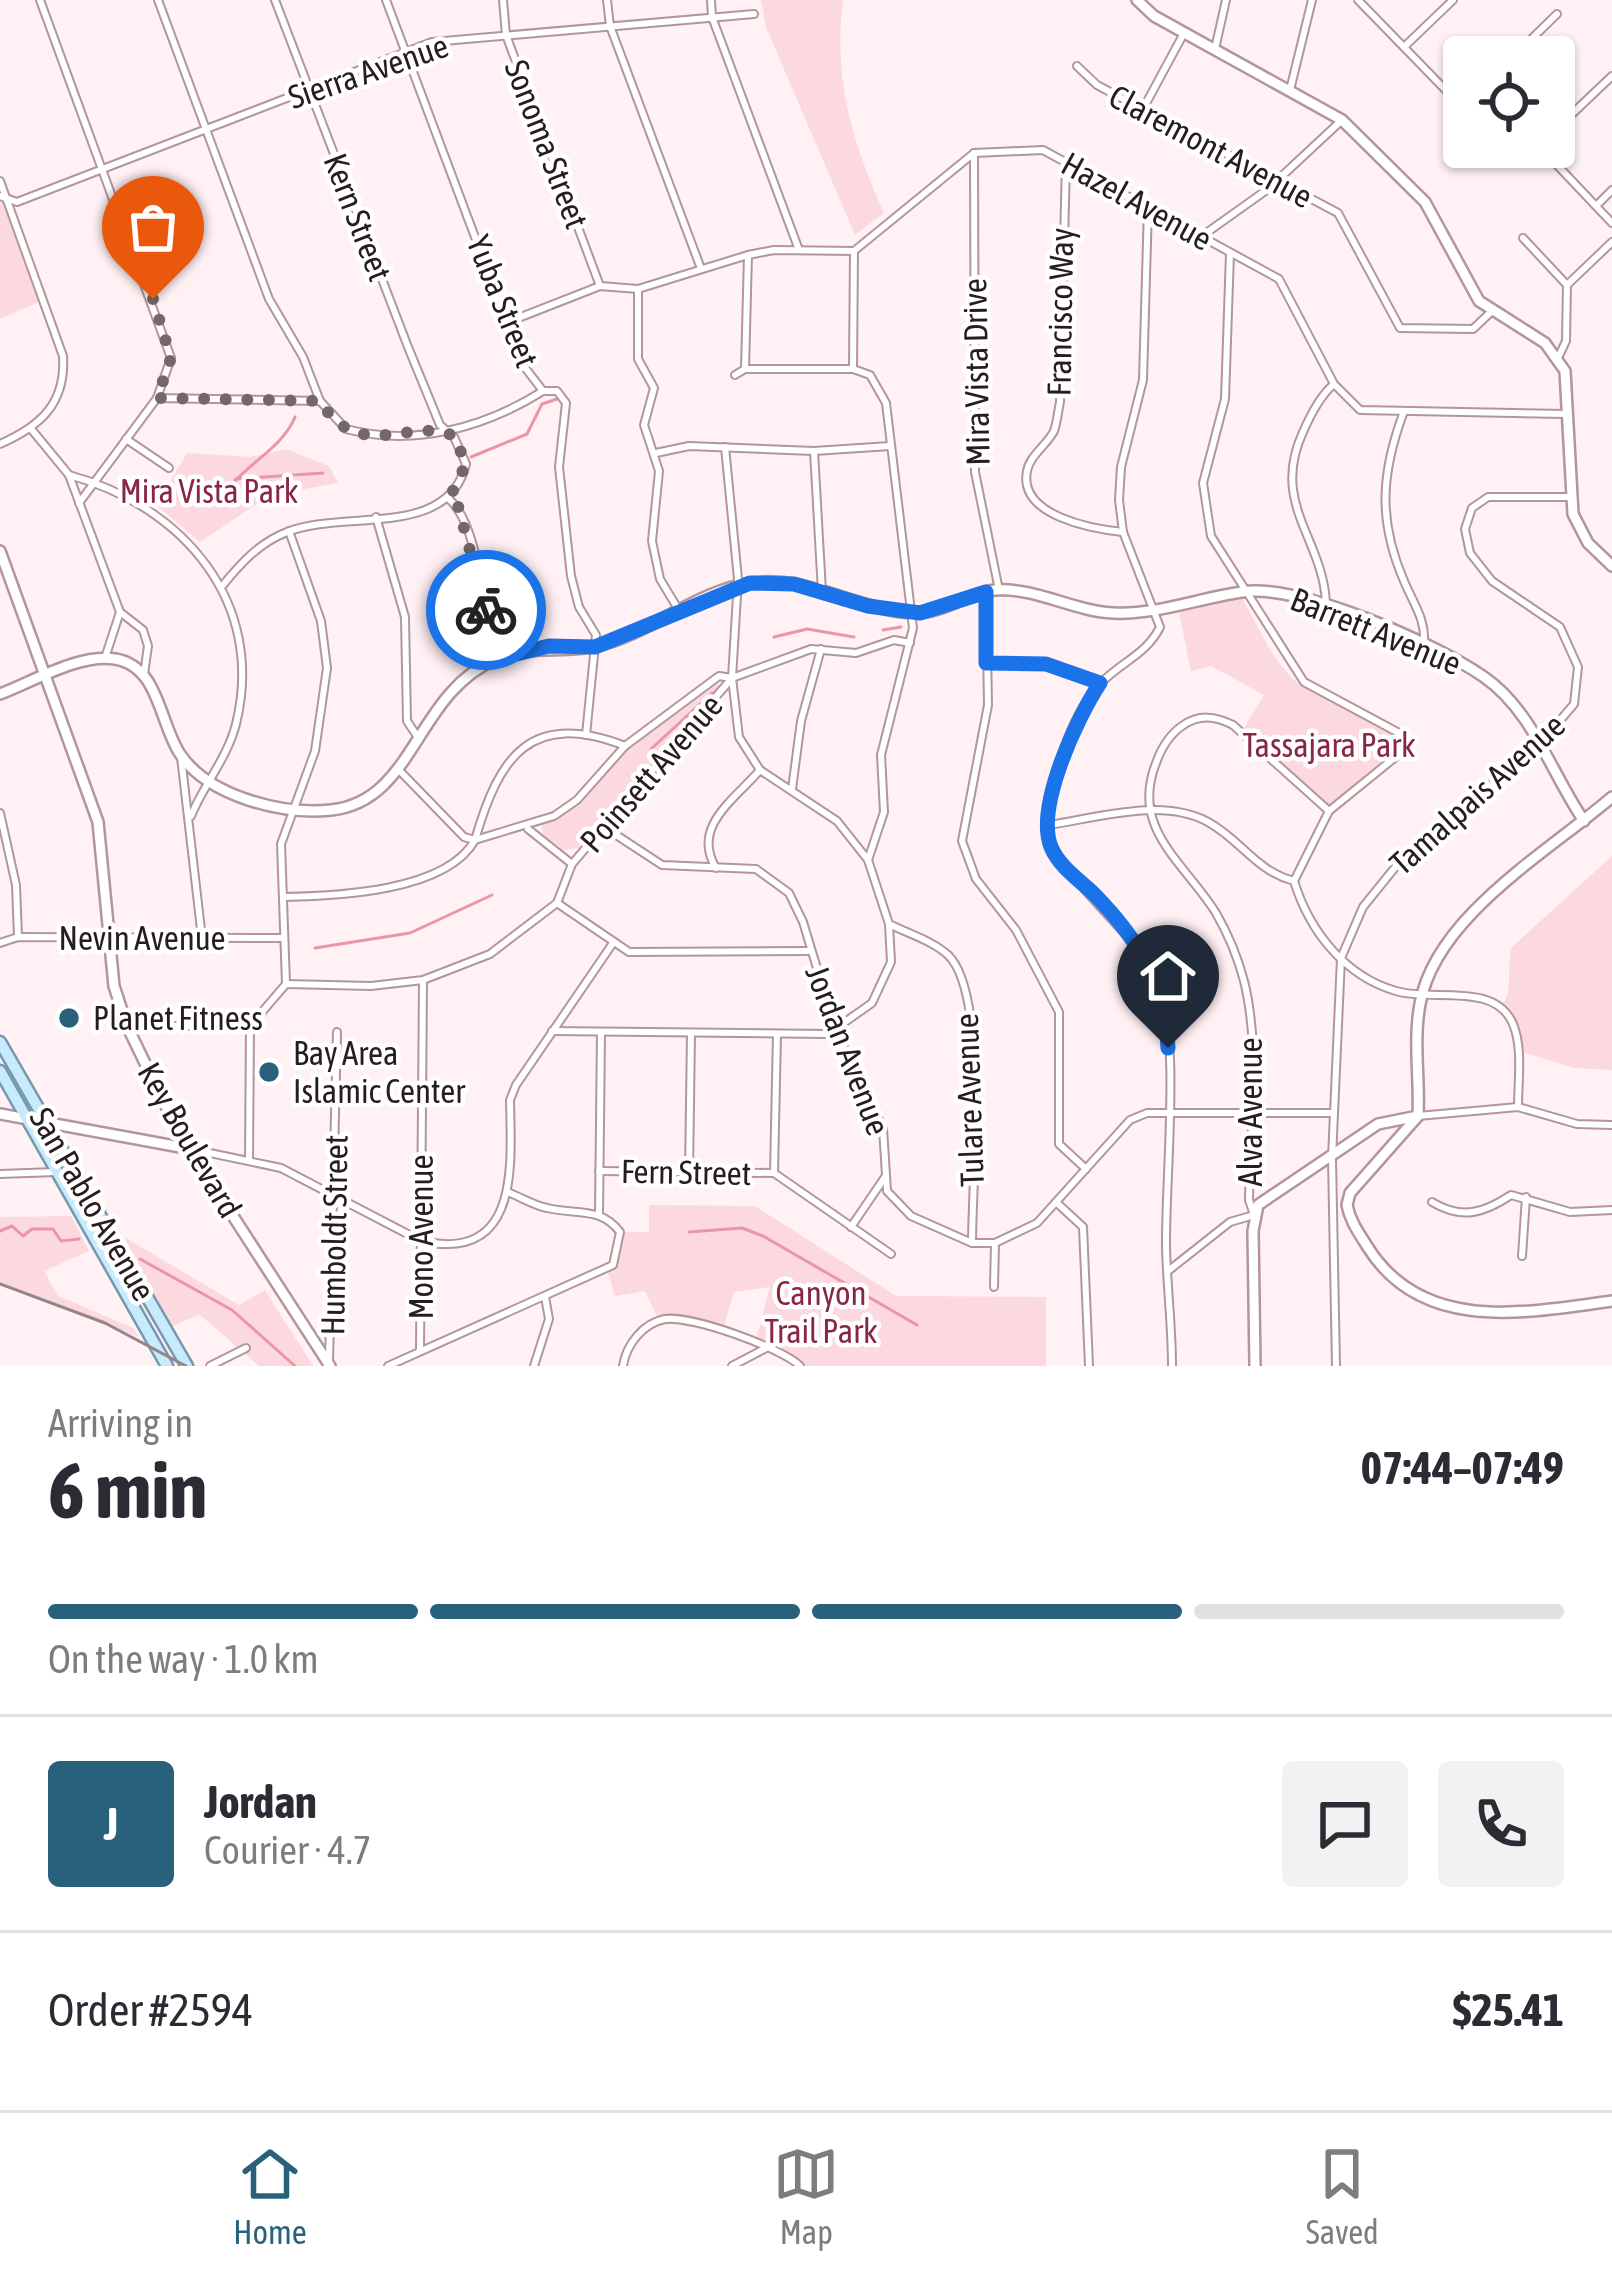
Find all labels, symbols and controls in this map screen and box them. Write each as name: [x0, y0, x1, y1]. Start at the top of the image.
street label: Sierra Avenue: [283, 26, 453, 116]
map controls: [1443, 36, 1575, 168]
button: locate: [1443, 36, 1575, 168]
street label: Sonoma Street: [498, 55, 596, 233]
street label: Claremont Avenue: [1103, 77, 1319, 215]
street label: Hazel Avenue: [1055, 144, 1219, 258]
street label: Kern Street: [316, 148, 400, 286]
pin: [102, 176, 204, 299]
icon: bag: [120, 194, 186, 260]
street label: Francisco Way: [1040, 227, 1080, 397]
street label: Yuba Street: [459, 230, 547, 372]
street label: Mira Vista Drive: [955, 278, 997, 466]
park label: Mira Vista Park: [120, 472, 298, 510]
courier: [426, 550, 546, 670]
icon: bike: [453, 577, 519, 643]
street label: Barrett Avenue: [1285, 580, 1467, 682]
street label: Poinsett Avenue: [572, 686, 730, 860]
street label: Tamalpais Avenue: [1382, 706, 1572, 882]
park label: Tassajara Park: [1242, 726, 1416, 764]
street label: Nevin Avenue: [58, 919, 226, 957]
pin: [1117, 925, 1219, 1048]
icon: home: [1135, 943, 1201, 1009]
street label: Jordan Avenue: [798, 960, 898, 1140]
place label: Planet Fitness: [93, 999, 263, 1037]
marker: Planet Fitness: [56, 1005, 82, 1031]
street label: Tulare Avenue: [947, 1013, 991, 1187]
place label: Bay Area Islamic Center: [293, 1034, 466, 1110]
street label: Alva Avenue: [1231, 1037, 1269, 1187]
street label: Key Boulevard: [130, 1056, 250, 1224]
marker: Bay Area Islamic Center: [256, 1059, 282, 1085]
street label: San Pablo Avenue: [23, 1101, 163, 1307]
street label: Humboldt Street: [313, 1134, 355, 1336]
street label: Fern Street: [621, 1152, 751, 1192]
street label: Mono Avenue: [402, 1155, 440, 1320]
park label: Canyon Trail Park: [765, 1274, 877, 1350]
text: Arriving in: [48, 1401, 193, 1445]
text: 07:44–07:49: [1361, 1442, 1564, 1494]
text: 6 min: [48, 1445, 207, 1535]
text: On the way · 1.0 km: [48, 1637, 319, 1681]
button: chat: [1282, 1761, 1408, 1887]
button: phone: [1438, 1761, 1564, 1887]
text: Jordan: [204, 1776, 317, 1828]
text: J: [104, 1798, 118, 1850]
text: Courier · 4.7: [204, 1828, 371, 1872]
text: Order #2594: [48, 1984, 253, 2036]
text: $25.41: [1452, 1984, 1564, 2036]
tab: Home: [233, 2141, 307, 2251]
tab: Map: [773, 2141, 839, 2251]
tab: Saved: [1306, 2141, 1379, 2251]

